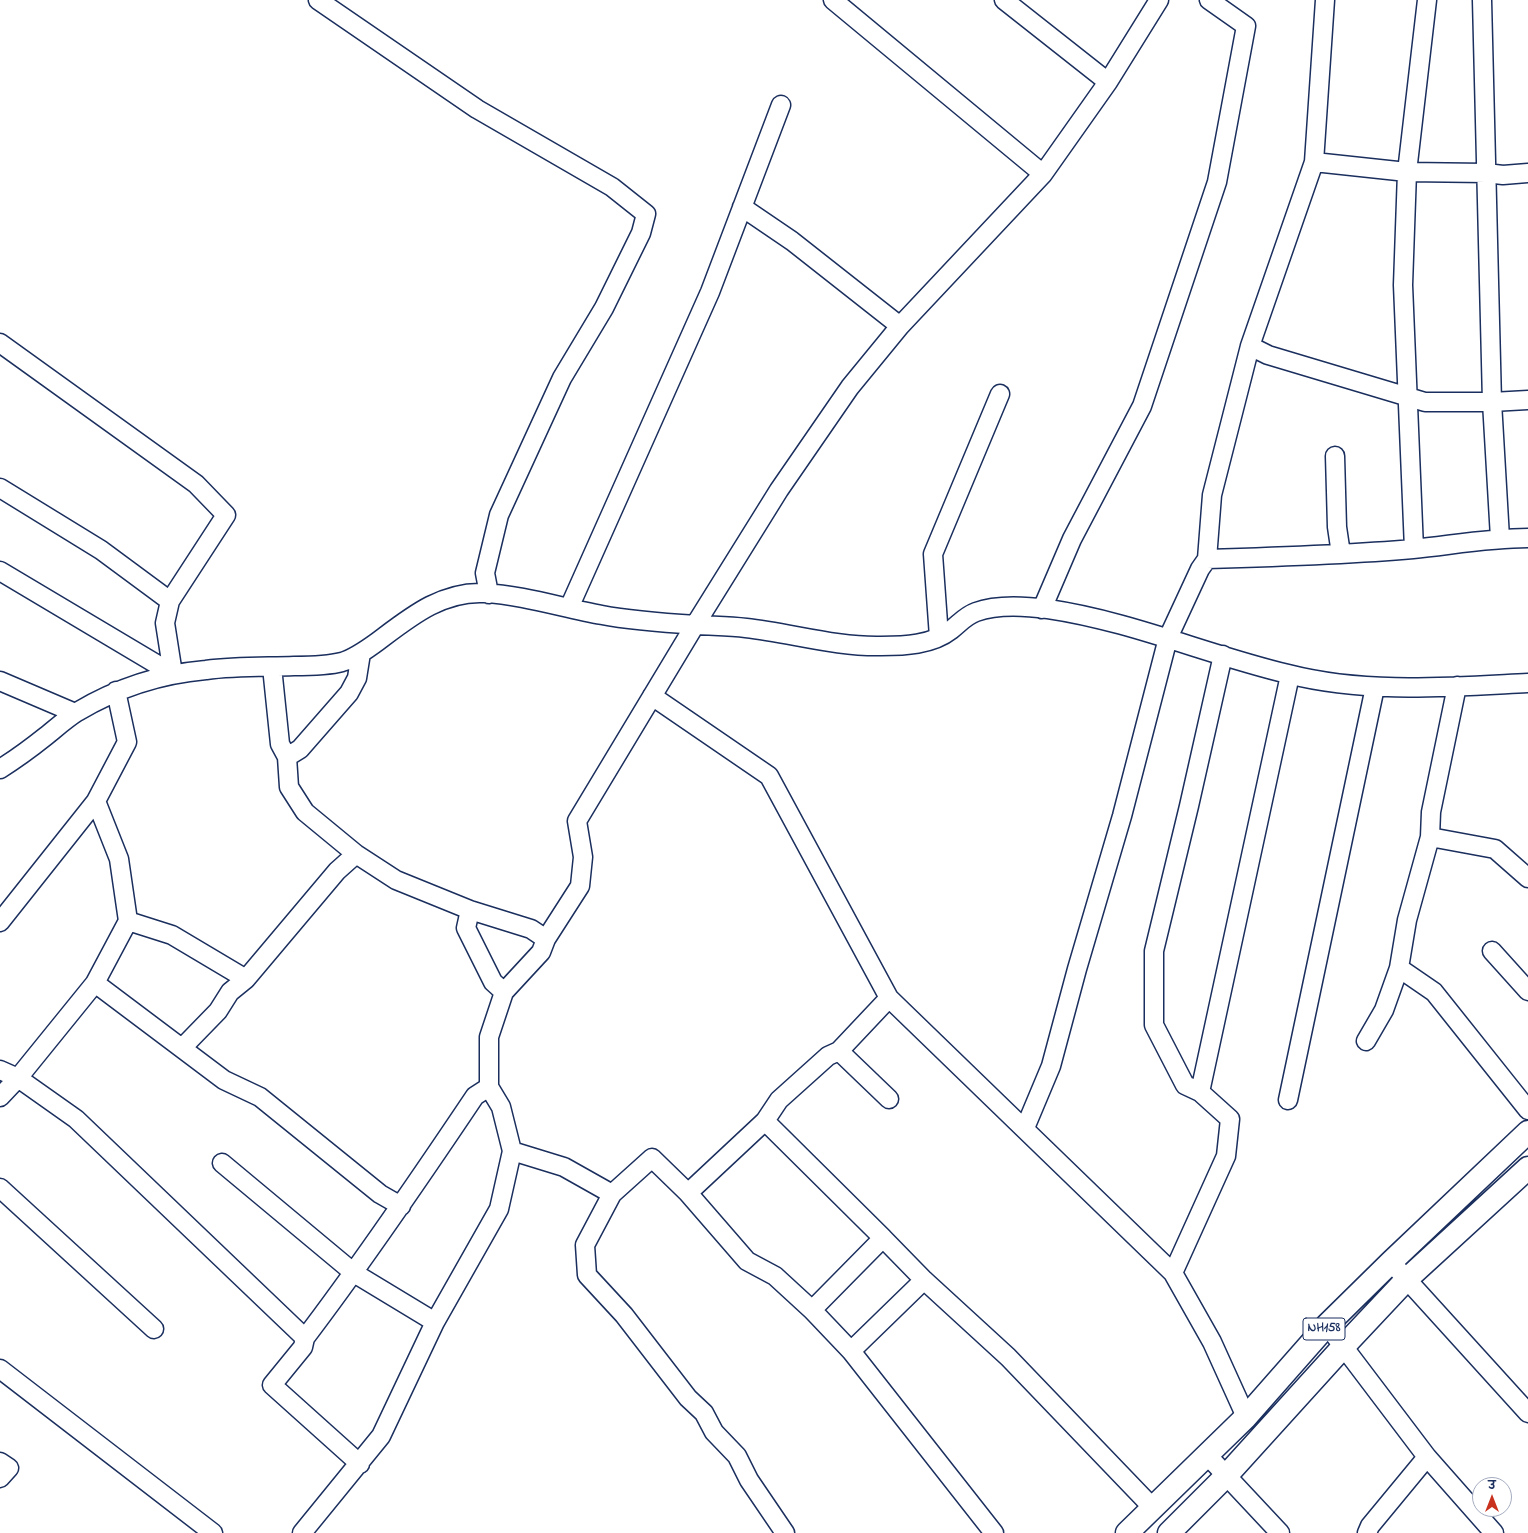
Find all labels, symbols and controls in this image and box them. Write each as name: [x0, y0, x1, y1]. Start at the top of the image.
road number: NH158: [1303, 1318, 1345, 1340]
north arrow: [1472, 1477, 1512, 1517]
text: उ: [1488, 1478, 1496, 1494]

